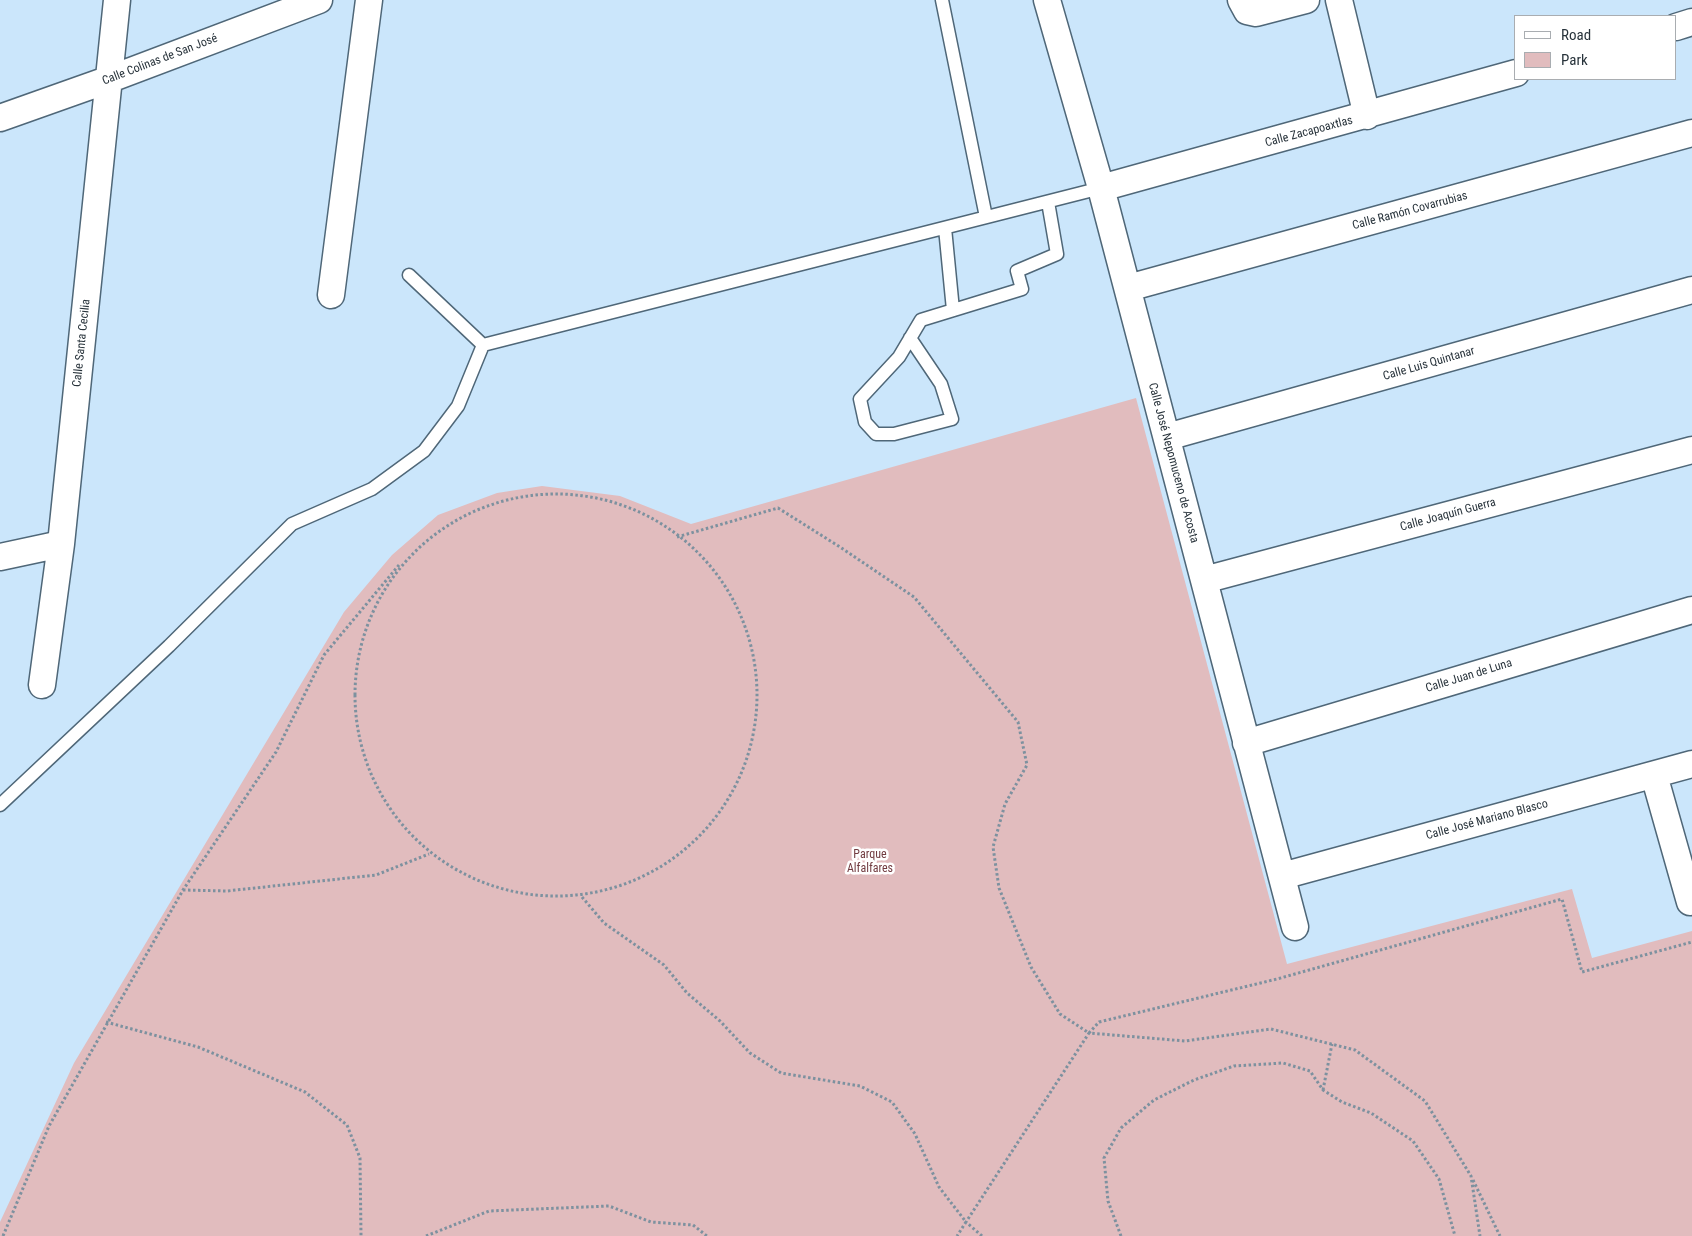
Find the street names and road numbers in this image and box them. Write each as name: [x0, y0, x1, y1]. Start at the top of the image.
street label: Calle Colinas de San José: [100, 31, 220, 89]
street label: Calle Zacapoaxtlas: [1264, 113, 1354, 151]
street label: Calle Ramón Covarrubias: [1351, 189, 1469, 233]
street label: Calle Santa Cecilia: [70, 298, 94, 388]
street label: Calle Luis Quintanar: [1381, 344, 1477, 384]
street label: Calle José Nepomuceno de Acosta: [1145, 381, 1201, 545]
street label: Calle Joaquín Guerra: [1399, 495, 1497, 535]
street label: Calle Juan de Luna: [1424, 656, 1514, 696]
street label: Calle José Mariano Blasco: [1424, 797, 1550, 843]

